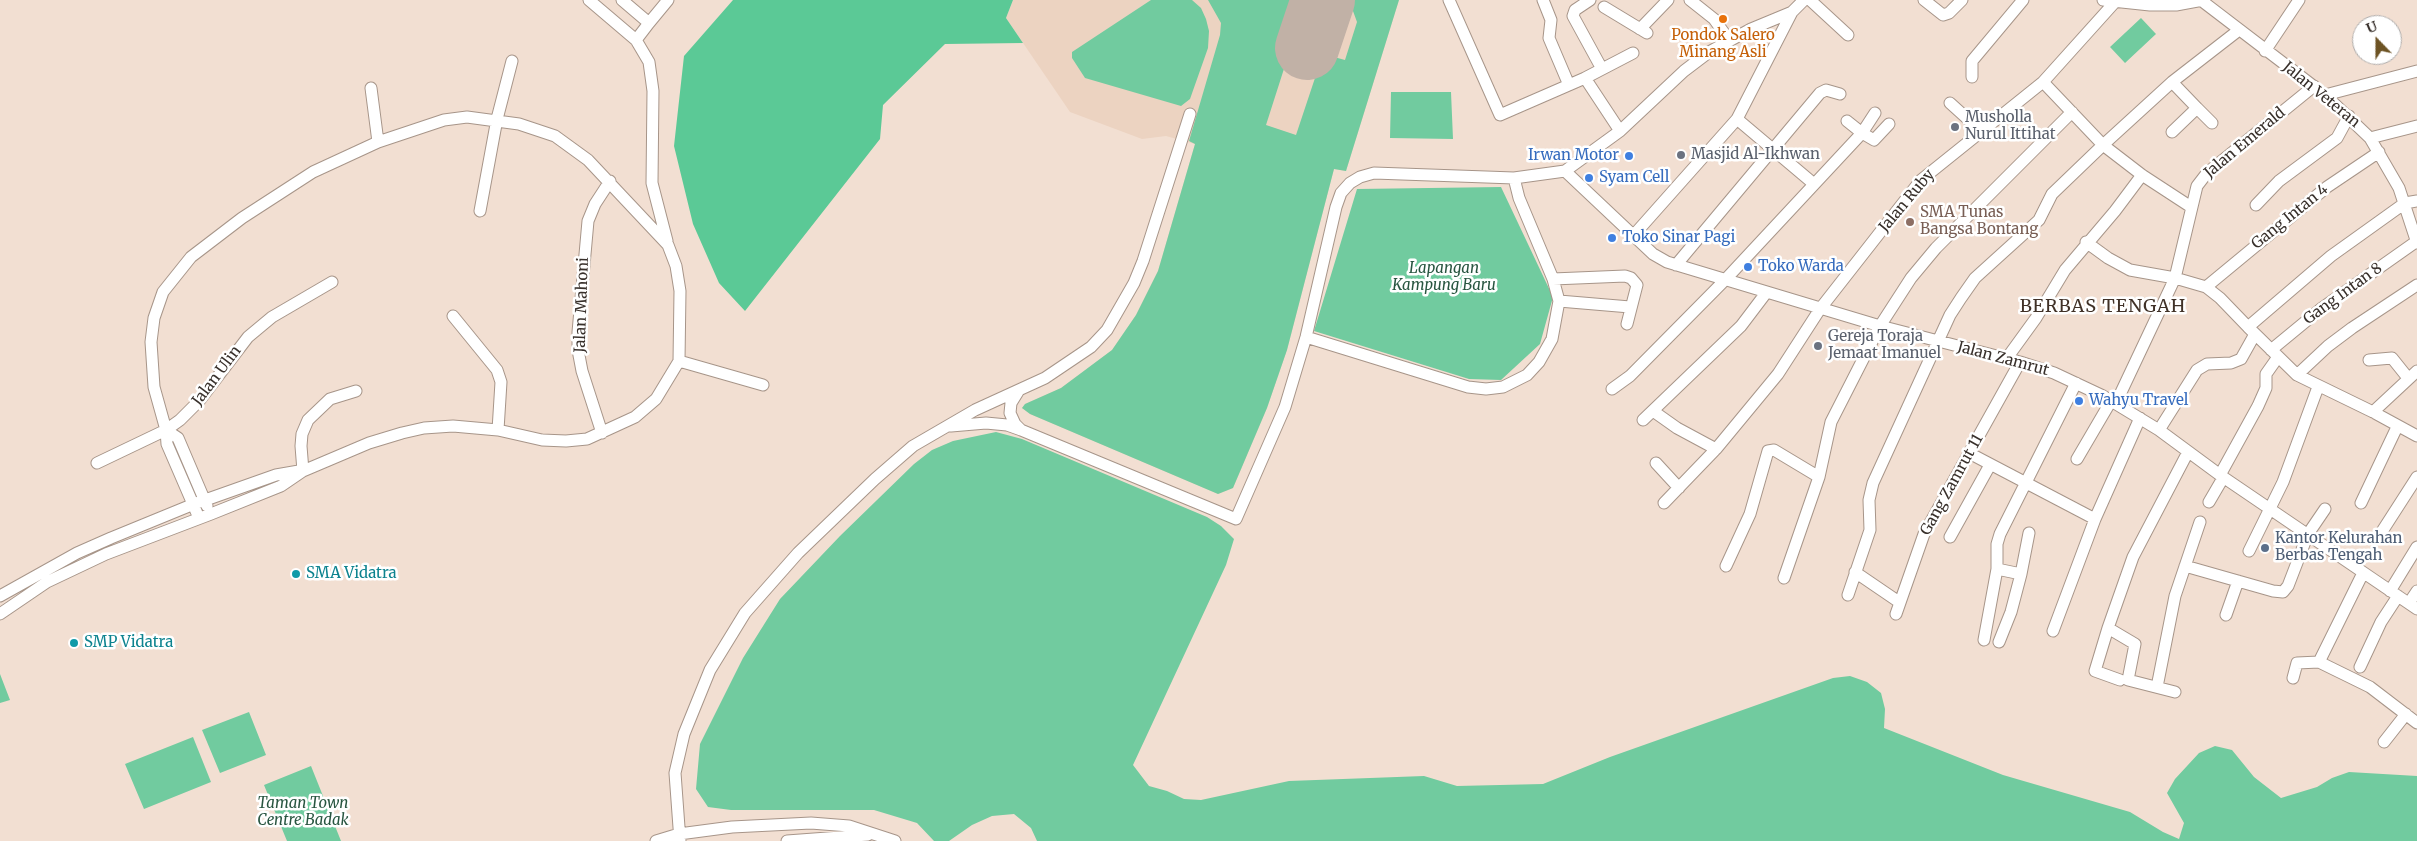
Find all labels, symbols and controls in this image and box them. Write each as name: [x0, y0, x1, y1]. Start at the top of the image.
marker: Pondok Salero Minang Asli: [1717, 13, 1729, 25]
north arrow: [2352, 15, 2402, 65]
text: U: [2364, 17, 2380, 37]
place label: Pondok Salero Minang Asli: [1671, 27, 1775, 62]
street label: Jalan Veteran: [2279, 58, 2363, 132]
street label: Jalan Emerald: [2201, 104, 2289, 182]
place label: Musholla Nurul Ittihat: [1965, 109, 2055, 144]
marker: Musholla Nurul Ittihat: [1949, 121, 1961, 133]
place label: Masjid Al-Ikhwan: [1691, 146, 1820, 164]
place label: Irwan Motor: [1528, 147, 1619, 165]
marker: Masjid Al-Ikhwan: [1675, 149, 1687, 161]
marker: Irwan Motor: [1623, 150, 1635, 162]
street label: Jalan Ruby: [1876, 166, 1938, 236]
place label: Syam Cell: [1599, 169, 1669, 187]
marker: Syam Cell: [1583, 172, 1595, 184]
street label: Gang Intan 4: [2248, 181, 2332, 253]
place label: SMA Tunas Bangsa Bontang: [1920, 204, 2038, 239]
marker: SMA Tunas Bangsa Bontang: [1904, 216, 1916, 228]
place label: Toko Sinar Pagi: [1622, 229, 1735, 247]
marker: Toko Sinar Pagi: [1606, 232, 1618, 244]
street label: Jalan Mahoni: [571, 257, 593, 353]
place label: Toko Warda: [1758, 258, 1844, 276]
street label: Gang Intan 8: [2300, 259, 2386, 329]
park label: Lapangan Kampung Baru: [1392, 260, 1496, 295]
marker: Toko Warda: [1742, 261, 1754, 273]
district label: BERBAS TENGAH: [2018, 296, 2188, 318]
place label: Gereja Toraja Jemaat Imanuel: [1828, 328, 1941, 363]
street label: Jalan Zamrut: [1955, 338, 2051, 380]
marker: Gereja Toraja Jemaat Imanuel: [1812, 340, 1824, 352]
street label: Jalan Ulin: [189, 343, 245, 409]
place label: Wahyu Travel: [2089, 392, 2188, 410]
marker: Wahyu Travel: [2073, 395, 2085, 407]
street label: Gang Zamrut 11: [1917, 431, 1987, 539]
place label: Kantor Kelurahan Berbas Tengah: [2275, 530, 2403, 565]
marker: Kantor Kelurahan Berbas Tengah: [2259, 542, 2271, 554]
place label: SMA Vidatra: [306, 565, 397, 583]
marker: SMA Vidatra: [290, 568, 302, 580]
place label: SMP Vidatra: [84, 634, 173, 652]
marker: SMP Vidatra: [68, 637, 80, 649]
park label: Taman Town Centre Badak: [257, 795, 349, 830]

